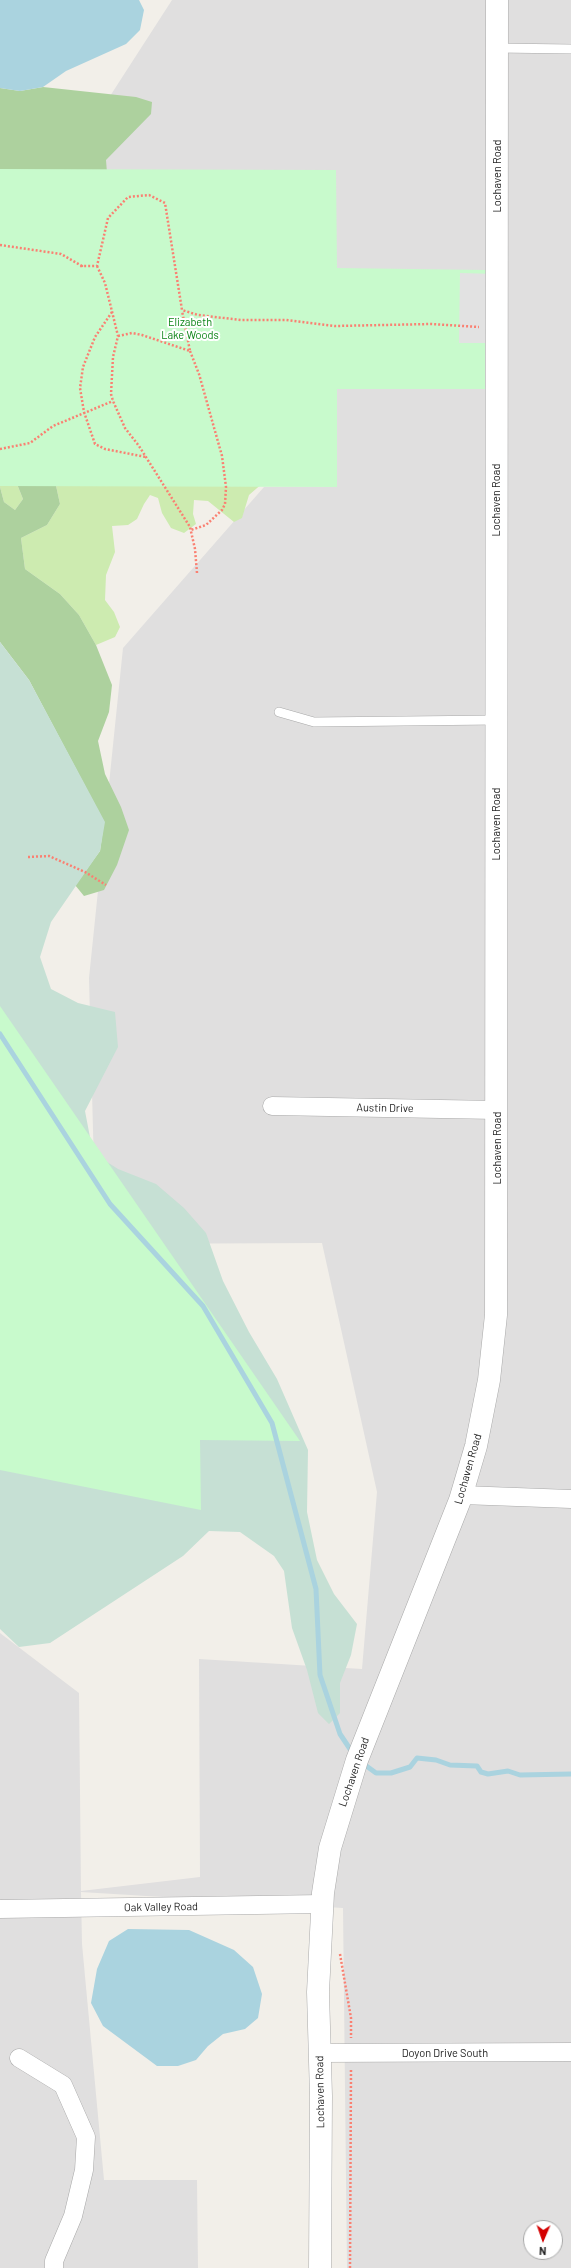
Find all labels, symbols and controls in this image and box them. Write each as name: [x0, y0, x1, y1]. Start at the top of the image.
street label: Lochaven Road: [490, 140, 504, 212]
park label: Elizabeth Lake Woods: [161, 315, 219, 341]
street label: Lochaven Road: [489, 464, 503, 536]
street label: Lochaven Road: [489, 788, 503, 860]
street label: Austin Drive: [356, 1101, 414, 1115]
street label: Lochaven Road: [490, 1112, 504, 1184]
street label: Lochaven Road: [452, 1432, 484, 1506]
street label: Lochaven Road: [336, 1735, 372, 1809]
street label: Oak Valley Road: [124, 1900, 198, 1914]
street label: Doyon Drive South: [402, 2046, 488, 2060]
street label: Lochaven Road: [313, 2055, 327, 2129]
north arrow: [523, 2220, 563, 2260]
text: N: [539, 2245, 546, 2258]

